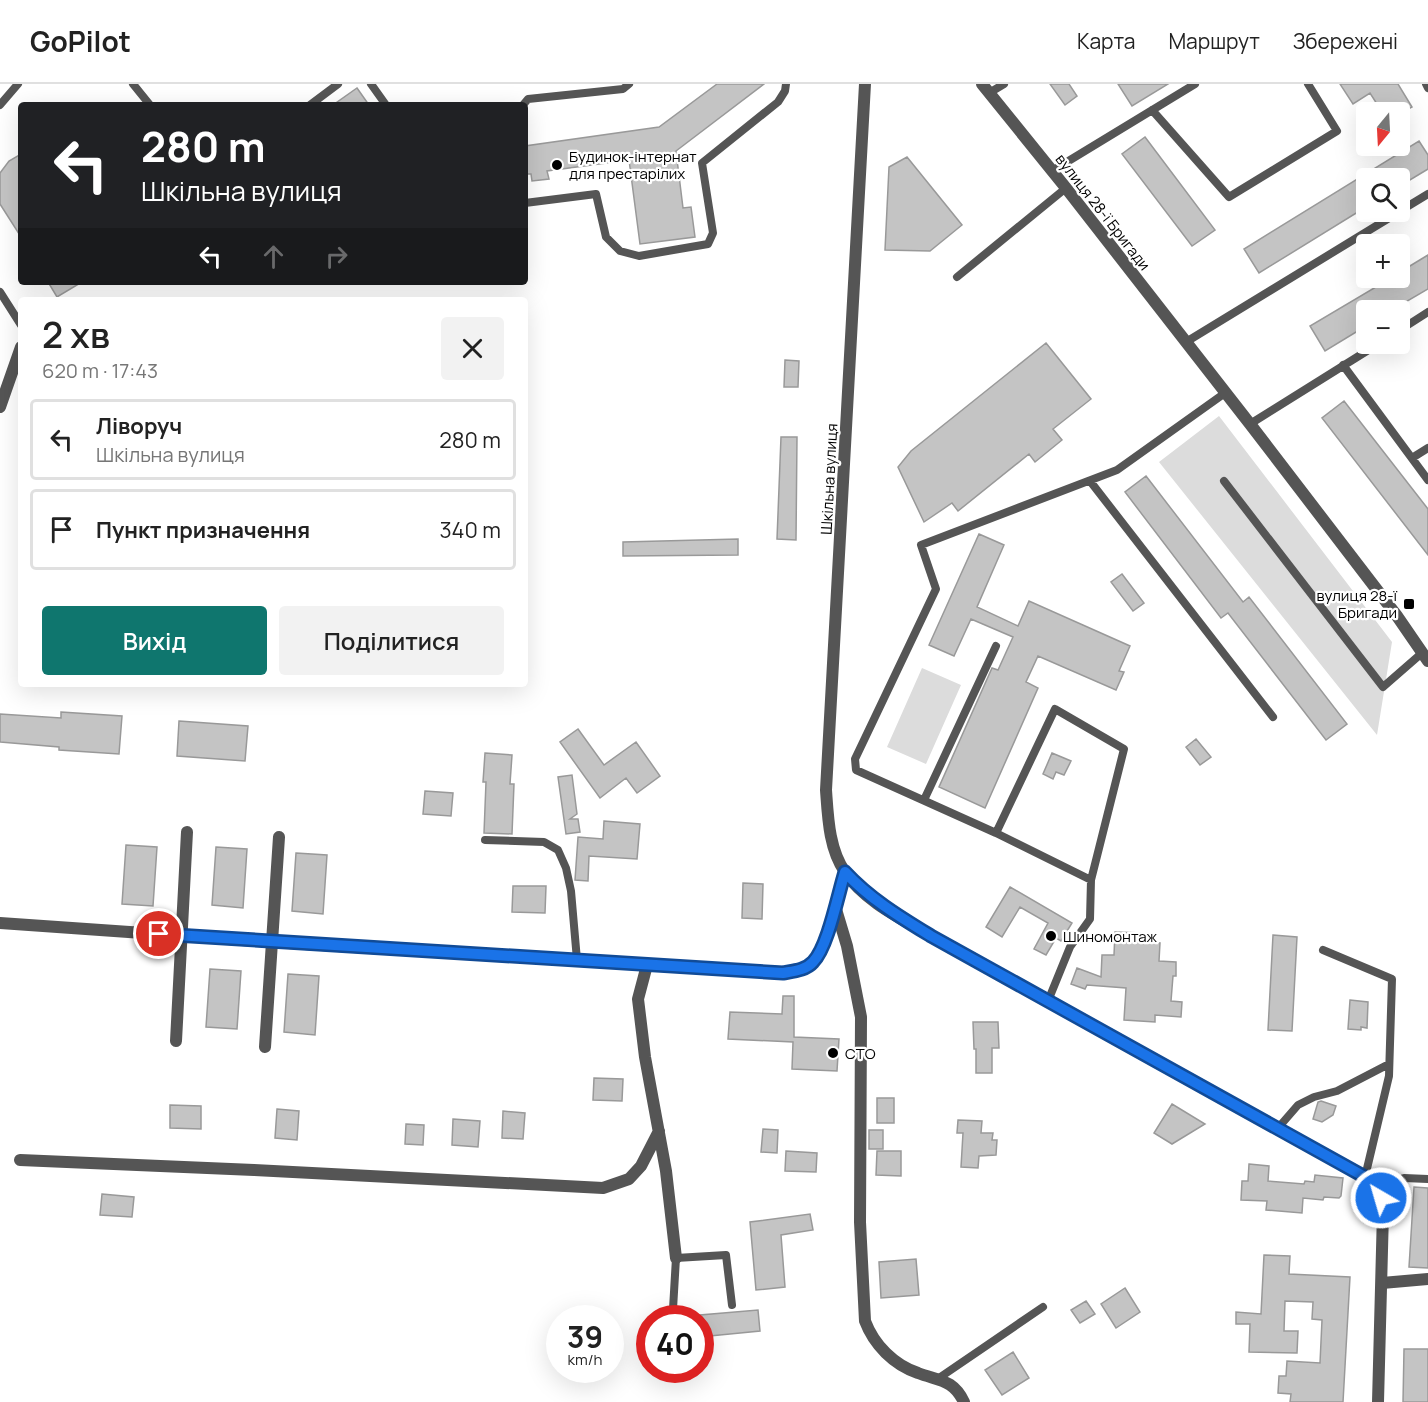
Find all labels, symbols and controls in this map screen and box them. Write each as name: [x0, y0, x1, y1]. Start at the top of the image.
text: GoPilot: [30, 22, 131, 60]
text: Карта: [1077, 27, 1135, 55]
text: Маршрут: [1168, 27, 1260, 55]
text: Збережені: [1293, 27, 1398, 55]
north arrow: [1356, 102, 1410, 156]
map controls: [1356, 102, 1410, 354]
text: 280 m: [141, 117, 266, 175]
icon: left: [42, 126, 120, 204]
place label: Будинок-інтернат для престарілих: [569, 146, 697, 184]
street label: вулиця 28-ї Бригади: [1051, 149, 1155, 275]
marker: Будинок-інтернат для престарілих: [550, 158, 564, 172]
button: search: [1356, 168, 1410, 222]
text: Шкільна вулиця: [141, 172, 342, 209]
button: +: [1356, 234, 1410, 288]
icon: left: [194, 240, 227, 273]
icon: ahead: [257, 240, 290, 273]
icon: right: [320, 240, 353, 273]
button: −: [1356, 300, 1410, 354]
text: 2 хв: [42, 310, 110, 359]
button: close: [441, 317, 504, 380]
text: 620 m · 17:43: [42, 357, 158, 384]
text: Ліворуч: [96, 411, 182, 441]
icon: left: [45, 423, 78, 456]
street label: Шкільна вулиця: [816, 423, 842, 535]
text: 280 m: [439, 425, 501, 455]
text: Шкільна вулиця: [96, 441, 245, 468]
icon: arrive: [45, 513, 78, 546]
text: Пункт призначення: [96, 515, 310, 545]
text: 340 m: [439, 515, 501, 545]
place label: вулиця 28-ї Бригади: [1317, 585, 1397, 623]
marker: вулиця 28-ї Бригади: [1402, 597, 1416, 611]
button: Вихід: [42, 606, 267, 675]
button: Поділитися: [279, 606, 504, 675]
pin: [133, 908, 184, 959]
icon: arrive: [142, 917, 175, 950]
place label: Шиномонтаж: [1063, 926, 1158, 947]
marker: Шиномонтаж: [1044, 929, 1058, 943]
place label: СТО: [845, 1043, 876, 1064]
marker: СТО: [826, 1046, 840, 1060]
position arrow: [1349, 1166, 1413, 1230]
speed limit sign: 40: [636, 1305, 714, 1383]
text: 39: [567, 1316, 603, 1357]
text: km/h: [568, 1349, 602, 1370]

